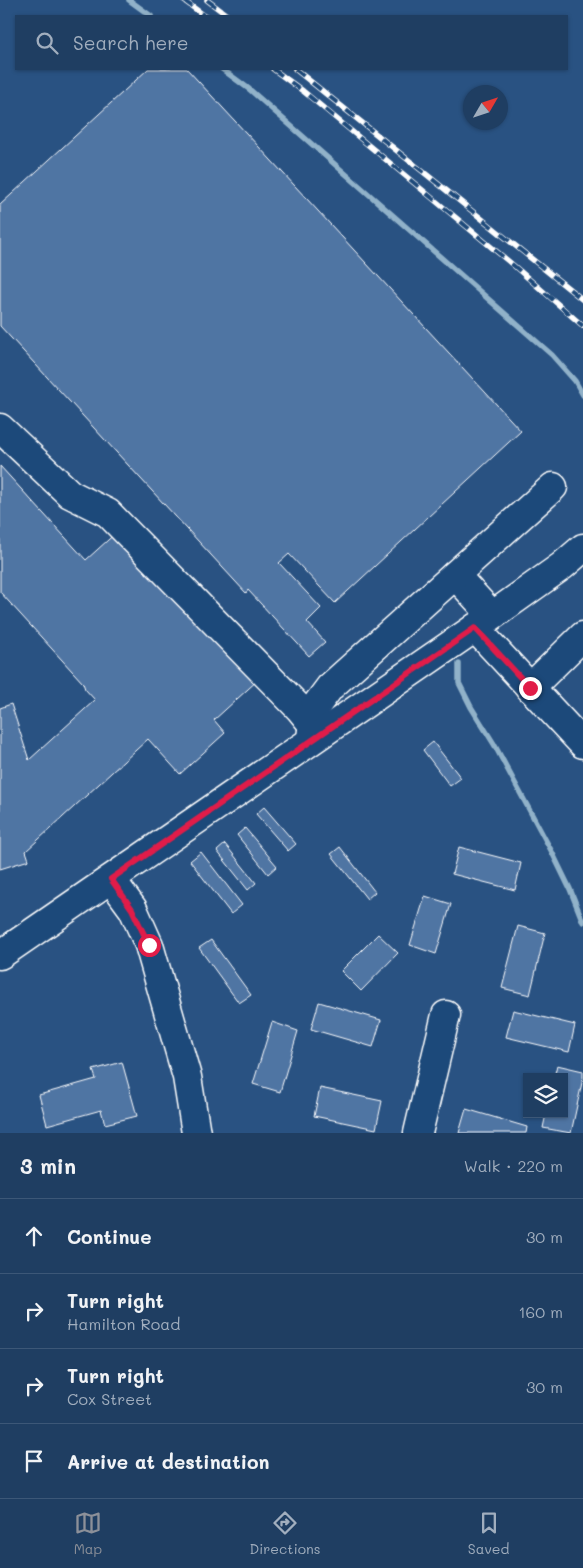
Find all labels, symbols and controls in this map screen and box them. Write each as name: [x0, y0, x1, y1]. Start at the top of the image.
search box: [15, 15, 568, 70]
icon: search: [33, 29, 61, 57]
text: Search here: [73, 30, 189, 55]
north arrow: [463, 85, 508, 130]
route end: [519, 677, 542, 700]
route start: [138, 934, 161, 957]
map controls: [523, 1073, 568, 1118]
button: layers: [523, 1073, 568, 1118]
text: 3 min: [20, 1152, 76, 1179]
text: Walk · 220 m: [464, 1155, 563, 1176]
icon: ahead: [20, 1222, 48, 1250]
text: Continue: [67, 1224, 152, 1249]
text: 30 m: [526, 1226, 563, 1247]
text: Turn right: [67, 1288, 164, 1313]
icon: right: [20, 1297, 48, 1325]
text: 160 m: [518, 1301, 563, 1322]
text: Hamilton Road: [67, 1313, 180, 1334]
text: Turn right: [67, 1363, 164, 1388]
icon: right: [20, 1372, 48, 1400]
text: 30 m: [526, 1376, 563, 1397]
text: Cox Street: [67, 1388, 152, 1409]
icon: arrive: [20, 1447, 48, 1475]
text: Arrive at destination: [67, 1449, 270, 1474]
tab: Map: [74, 1509, 102, 1558]
tab: Directions: [249, 1509, 321, 1558]
tab: Saved: [468, 1509, 509, 1558]

